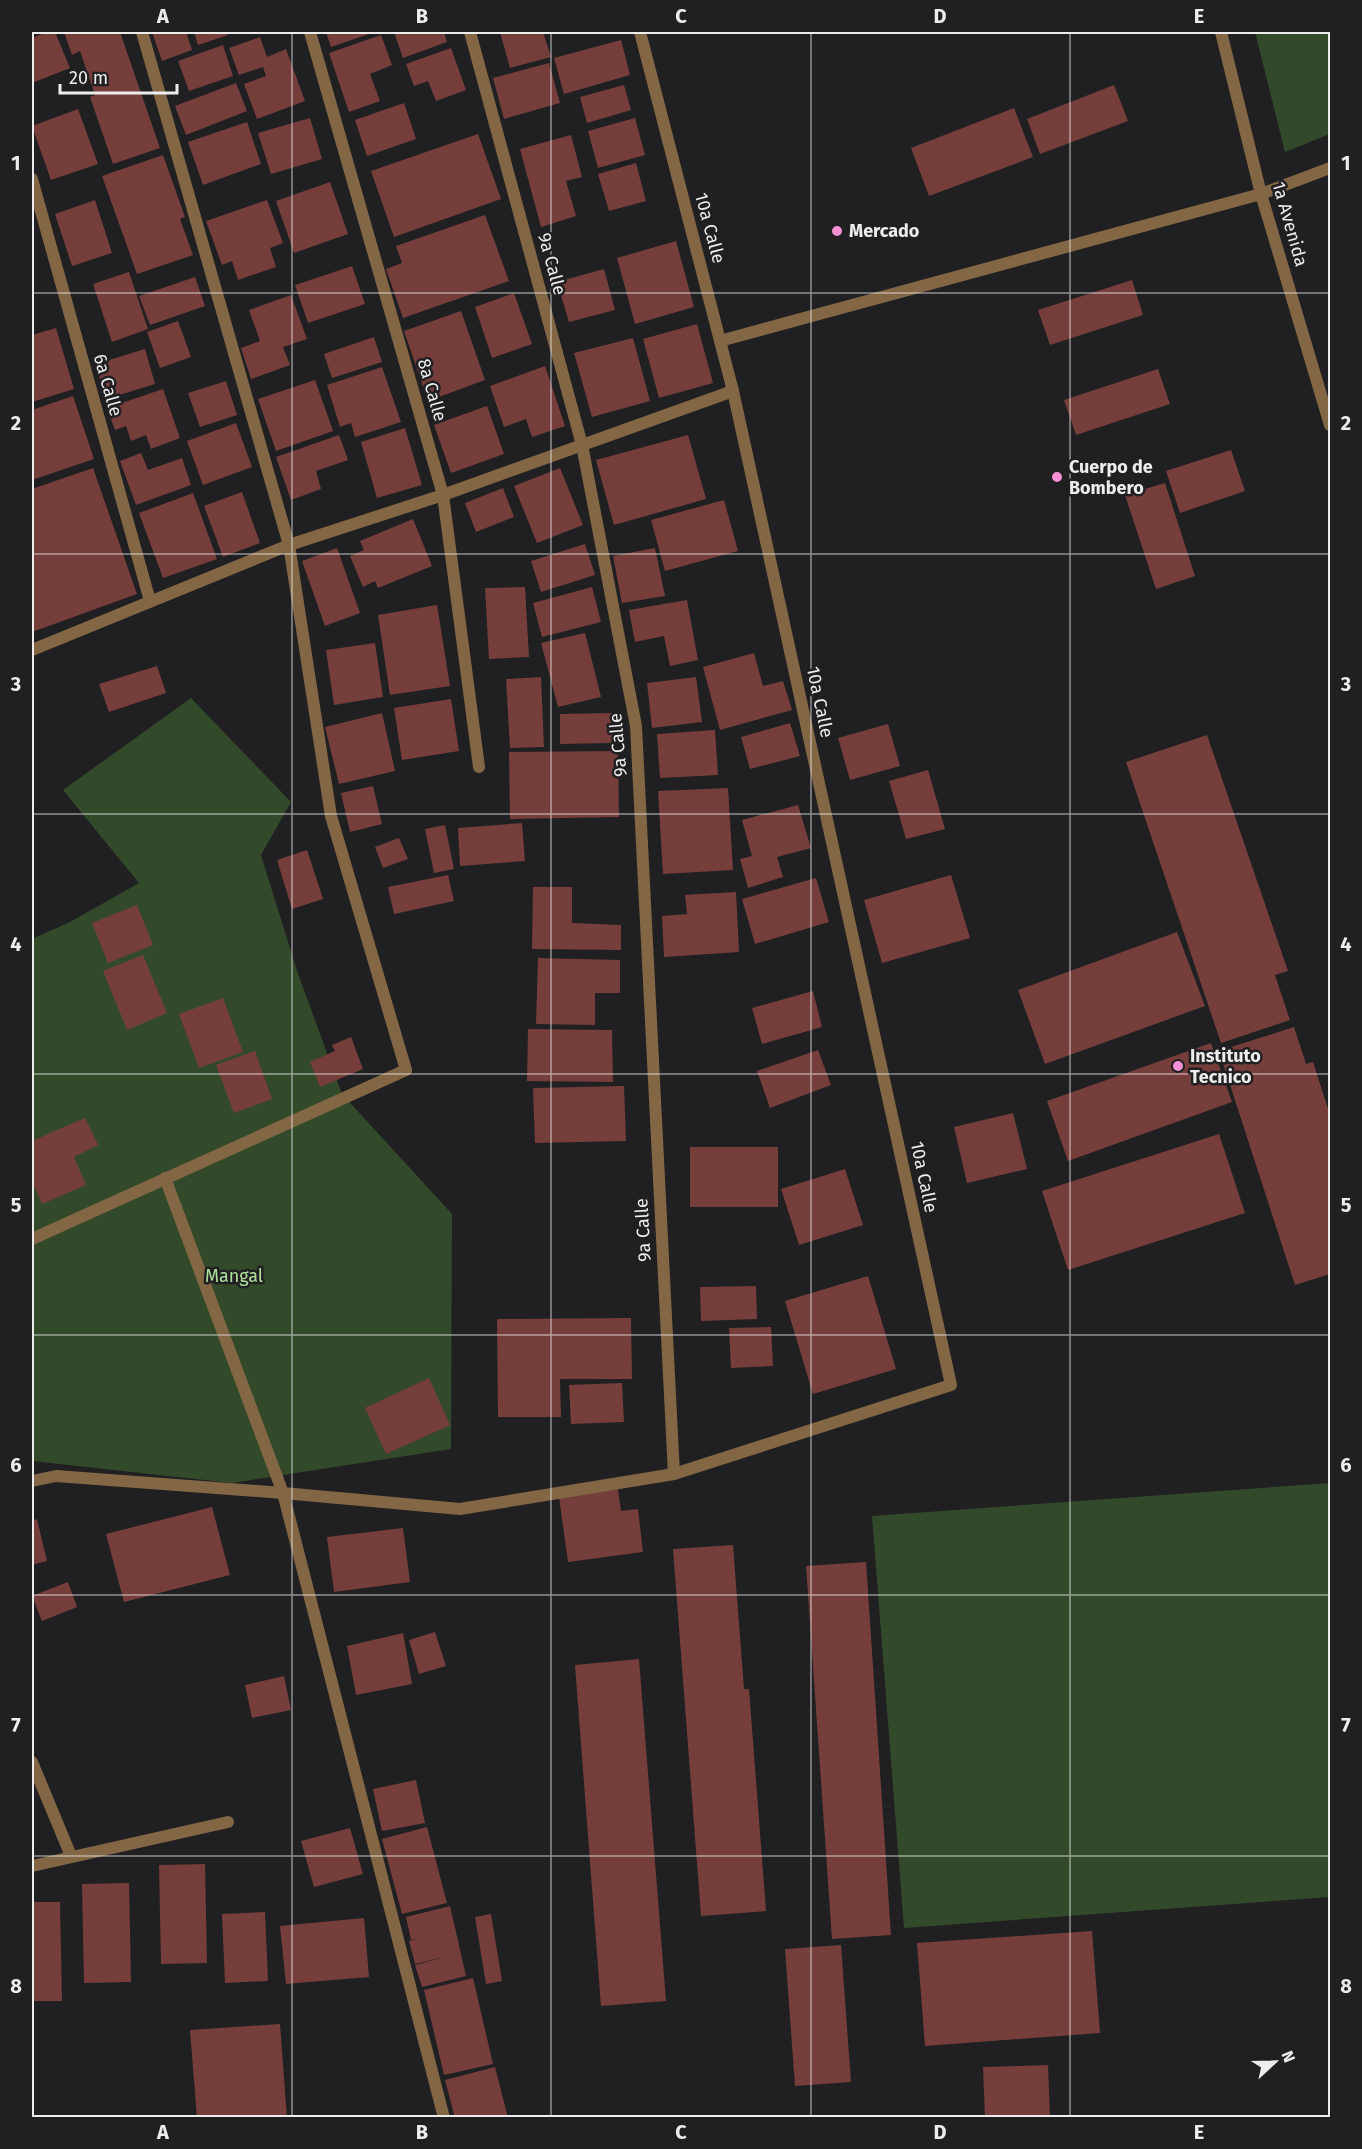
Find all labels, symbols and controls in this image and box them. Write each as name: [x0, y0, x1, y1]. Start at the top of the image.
text: A: [156, 4, 170, 28]
text: B: [416, 4, 428, 28]
text: C: [675, 4, 687, 28]
text: D: [933, 4, 947, 28]
text: E: [1194, 4, 1204, 28]
scale bar: [60, 57, 177, 95]
text: 20 m: [69, 67, 108, 89]
text: 1: [11, 151, 21, 175]
text: 1: [1341, 151, 1351, 175]
street label: 1a Avenida: [1267, 179, 1313, 269]
street label: 10a Calle: [690, 190, 730, 266]
place label: Mercado: [849, 220, 919, 242]
marker: Mercado: [830, 224, 844, 238]
street label: 9a Calle: [533, 230, 571, 298]
street label: 6a Calle: [89, 351, 127, 419]
street label: 8a Calle: [413, 356, 451, 424]
text: 2: [11, 411, 21, 435]
text: 2: [1341, 411, 1351, 435]
place label: Cuerpo de Bombero: [1069, 456, 1153, 499]
marker: Cuerpo de Bombero: [1050, 470, 1064, 484]
street label: 10a Calle: [802, 664, 838, 740]
text: 3: [10, 672, 21, 696]
text: 3: [1340, 672, 1351, 696]
street label: 9a Calle: [604, 712, 632, 778]
text: 4: [10, 932, 22, 956]
text: 4: [1340, 932, 1352, 956]
place label: Instituto Tecnico: [1190, 1045, 1261, 1088]
marker: Instituto Tecnico: [1171, 1059, 1185, 1073]
street label: 10a Calle: [906, 1139, 942, 1215]
text: 5: [11, 1193, 22, 1217]
text: 5: [1341, 1193, 1352, 1217]
street label: 9a Calle: [630, 1198, 656, 1262]
park label: Mangal: [205, 1265, 263, 1287]
text: 6: [10, 1453, 22, 1477]
text: 6: [1340, 1453, 1352, 1477]
text: 7: [11, 1713, 21, 1737]
text: 7: [1341, 1713, 1351, 1737]
text: 8: [10, 1974, 22, 1998]
text: 8: [1340, 1974, 1352, 1998]
north arrow: [1245, 2032, 1305, 2092]
text: N: [1278, 2048, 1299, 2065]
text: A: [156, 2120, 170, 2144]
text: B: [416, 2120, 428, 2144]
text: C: [675, 2120, 687, 2144]
text: D: [933, 2120, 947, 2144]
text: E: [1194, 2120, 1204, 2144]

